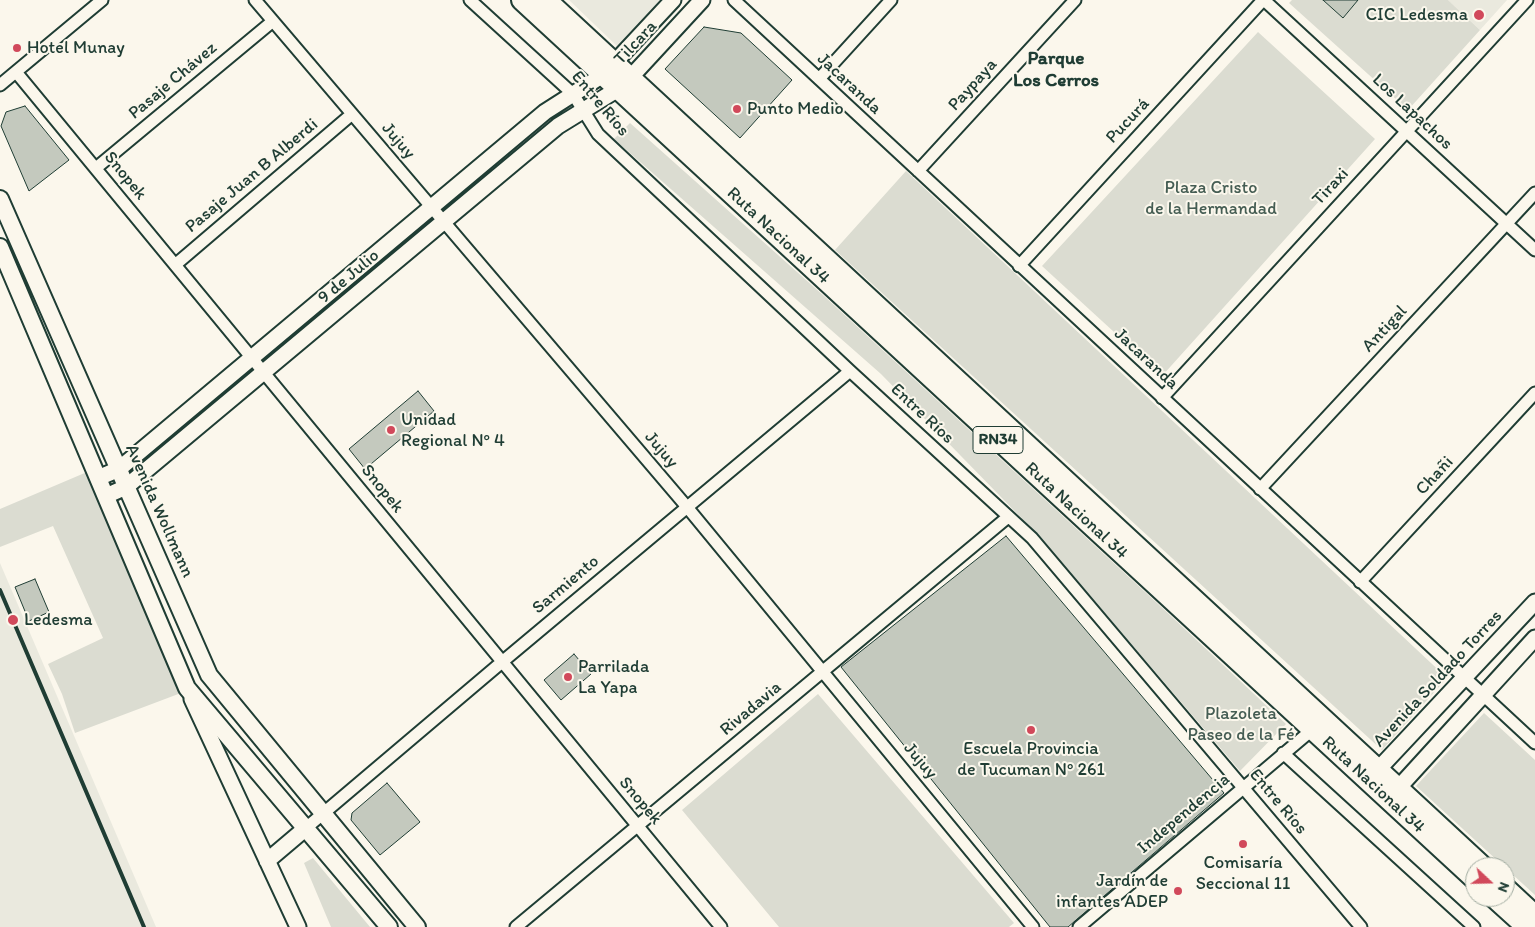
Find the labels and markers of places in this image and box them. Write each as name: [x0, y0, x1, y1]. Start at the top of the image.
place label: CIC Ledesma: [1365, 4, 1468, 26]
marker: CIC Ledesma: [1472, 8, 1486, 22]
place label: Hotel Munay: [27, 37, 125, 59]
marker: Hotel Munay: [11, 42, 23, 54]
place label: Punto Medio: [747, 98, 844, 120]
marker: Punto Medio: [731, 103, 743, 115]
place label: Unidad Regional Nº 4: [401, 409, 505, 452]
marker: Unidad Regional Nº 4: [385, 424, 397, 436]
place label: Ledesma: [24, 609, 93, 631]
marker: Ledesma: [6, 613, 20, 627]
place label: Parrilada La Yapa: [578, 656, 649, 699]
marker: Parrilada La Yapa: [562, 671, 574, 683]
marker: Escuela Provincia de Tucuman Nº 261: [1025, 724, 1037, 736]
place label: Escuela Provincia de Tucuman Nº 261: [957, 738, 1105, 781]
marker: Comisaría Seccional 11: [1237, 838, 1249, 850]
place label: Comisaría Seccional 11: [1196, 852, 1290, 894]
place label: Jardín de infantes ADEP: [1056, 870, 1168, 912]
marker: Jardín de infantes ADEP: [1172, 885, 1184, 897]

